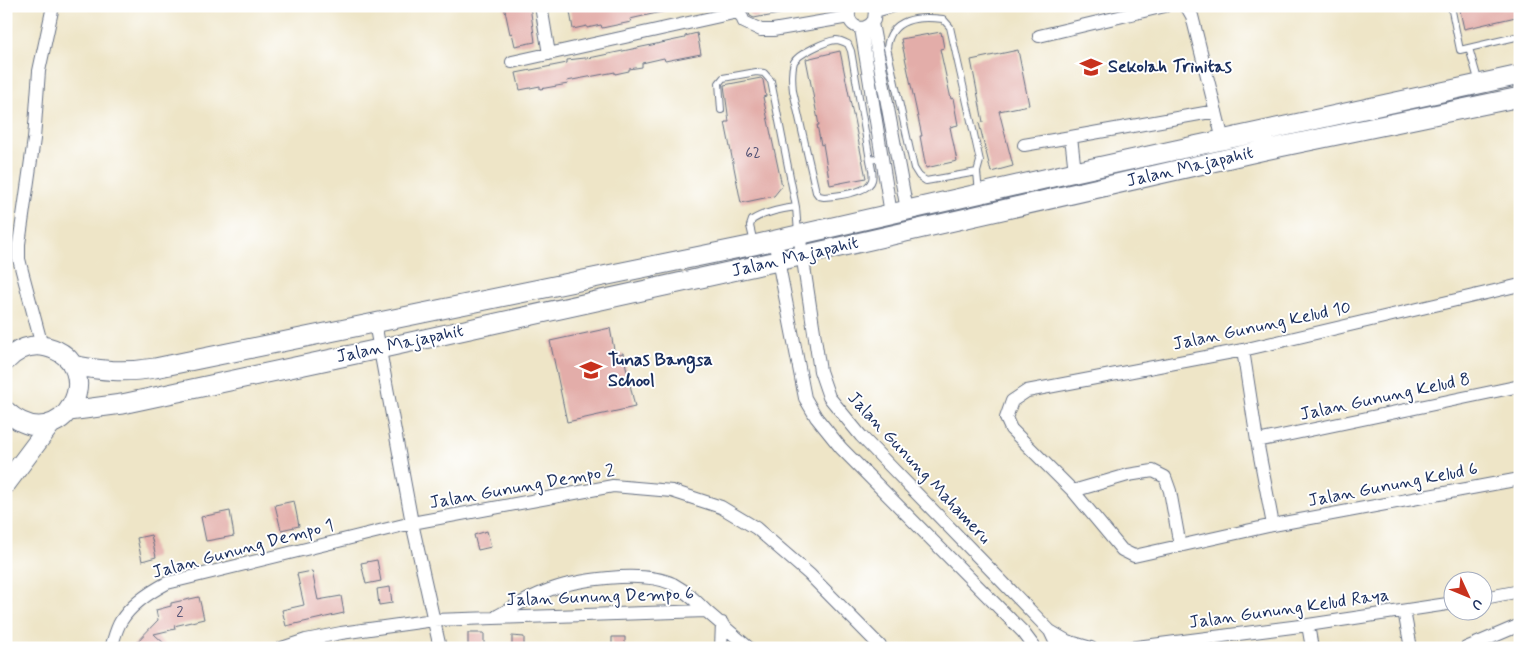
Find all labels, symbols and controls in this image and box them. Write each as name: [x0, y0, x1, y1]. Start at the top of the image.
school or university icon: Sekolah Trinitas: [1078, 54, 1104, 80]
place label: Sekolah Trinitas: [1108, 55, 1232, 79]
street label: Jalan Majapahit: [1124, 141, 1256, 193]
house number: 62: [745, 144, 761, 164]
street label: Jalan Majapahit: [729, 231, 861, 283]
street label: Jalan Gunung Kelud 10: [1171, 295, 1353, 357]
street label: Jalan Majapahit: [334, 319, 466, 369]
place label: Tunas Bangsa School: [608, 348, 713, 393]
school or university icon: Tunas Bangsa School: [578, 357, 604, 383]
street label: Jalan Gunung Kelud 8: [1298, 367, 1472, 427]
street label: Jalan Gunung Mahameru: [842, 386, 996, 550]
street label: Jalan Gunung Kelud 6: [1306, 457, 1480, 513]
street label: Jalan Gunung Dempo 2: [428, 459, 617, 515]
street label: Jalan Gunung Dempo 1: [150, 513, 336, 585]
north arrow: [1444, 572, 1494, 622]
street label: Jalan Gunung Dempo 6: [506, 582, 694, 612]
street label: Jalan Gunung Kelud Raya: [1187, 583, 1391, 635]
text: U: [1467, 595, 1486, 614]
house number: 2: [176, 603, 184, 623]

